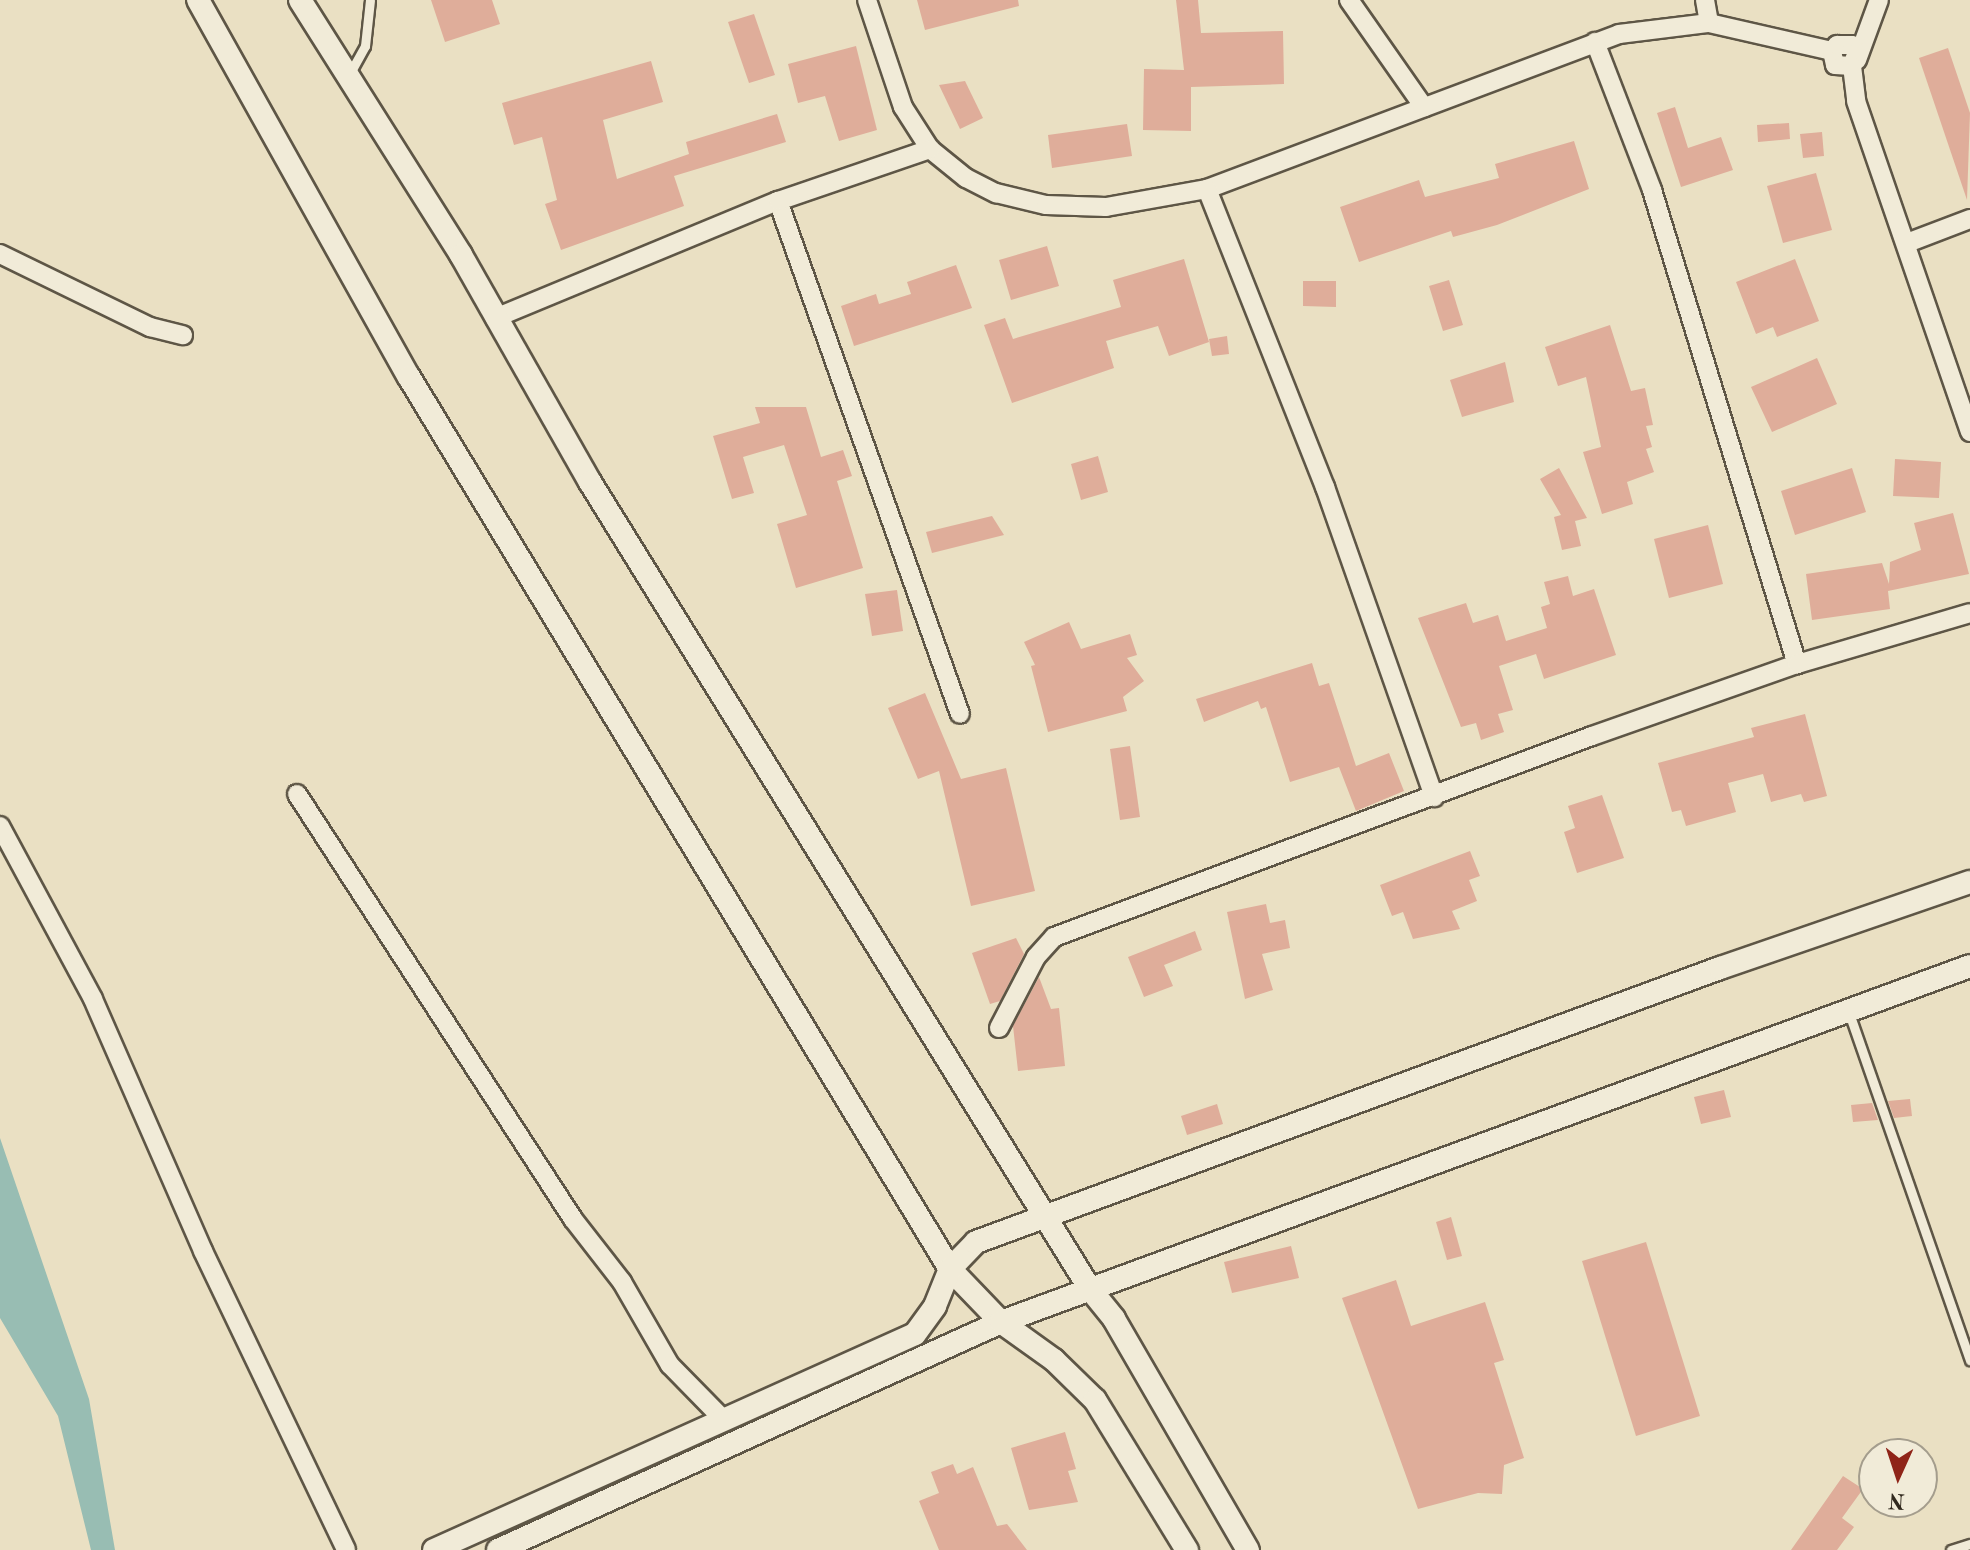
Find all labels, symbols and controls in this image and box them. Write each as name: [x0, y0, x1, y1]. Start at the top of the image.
north arrow: [1858, 1438, 1938, 1518]
text: N: [1888, 1489, 1906, 1511]

